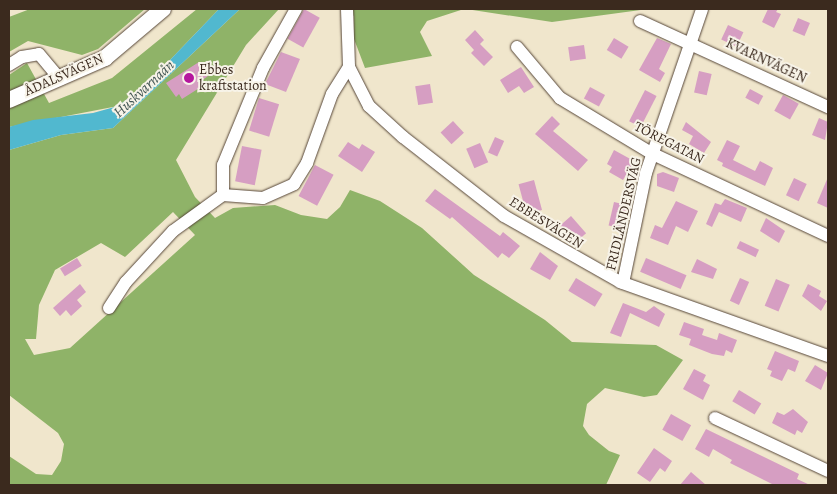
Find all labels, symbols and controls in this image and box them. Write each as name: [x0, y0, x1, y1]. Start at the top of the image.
street label: KVARNVÄGEN: [723, 35, 809, 87]
street label: ÅDALSVÄGEN: [22, 50, 106, 100]
water label: Huskvarnaån: [110, 56, 178, 122]
place label: Ebbes kraftstation: [199, 62, 267, 94]
marker: Ebbes kraftstation: [183, 72, 195, 84]
street label: TÖREGATAN: [631, 118, 707, 168]
street label: FRIDLÄNDERSVÄG: [603, 156, 645, 272]
street label: EBBESVÄGEN: [506, 194, 586, 252]

